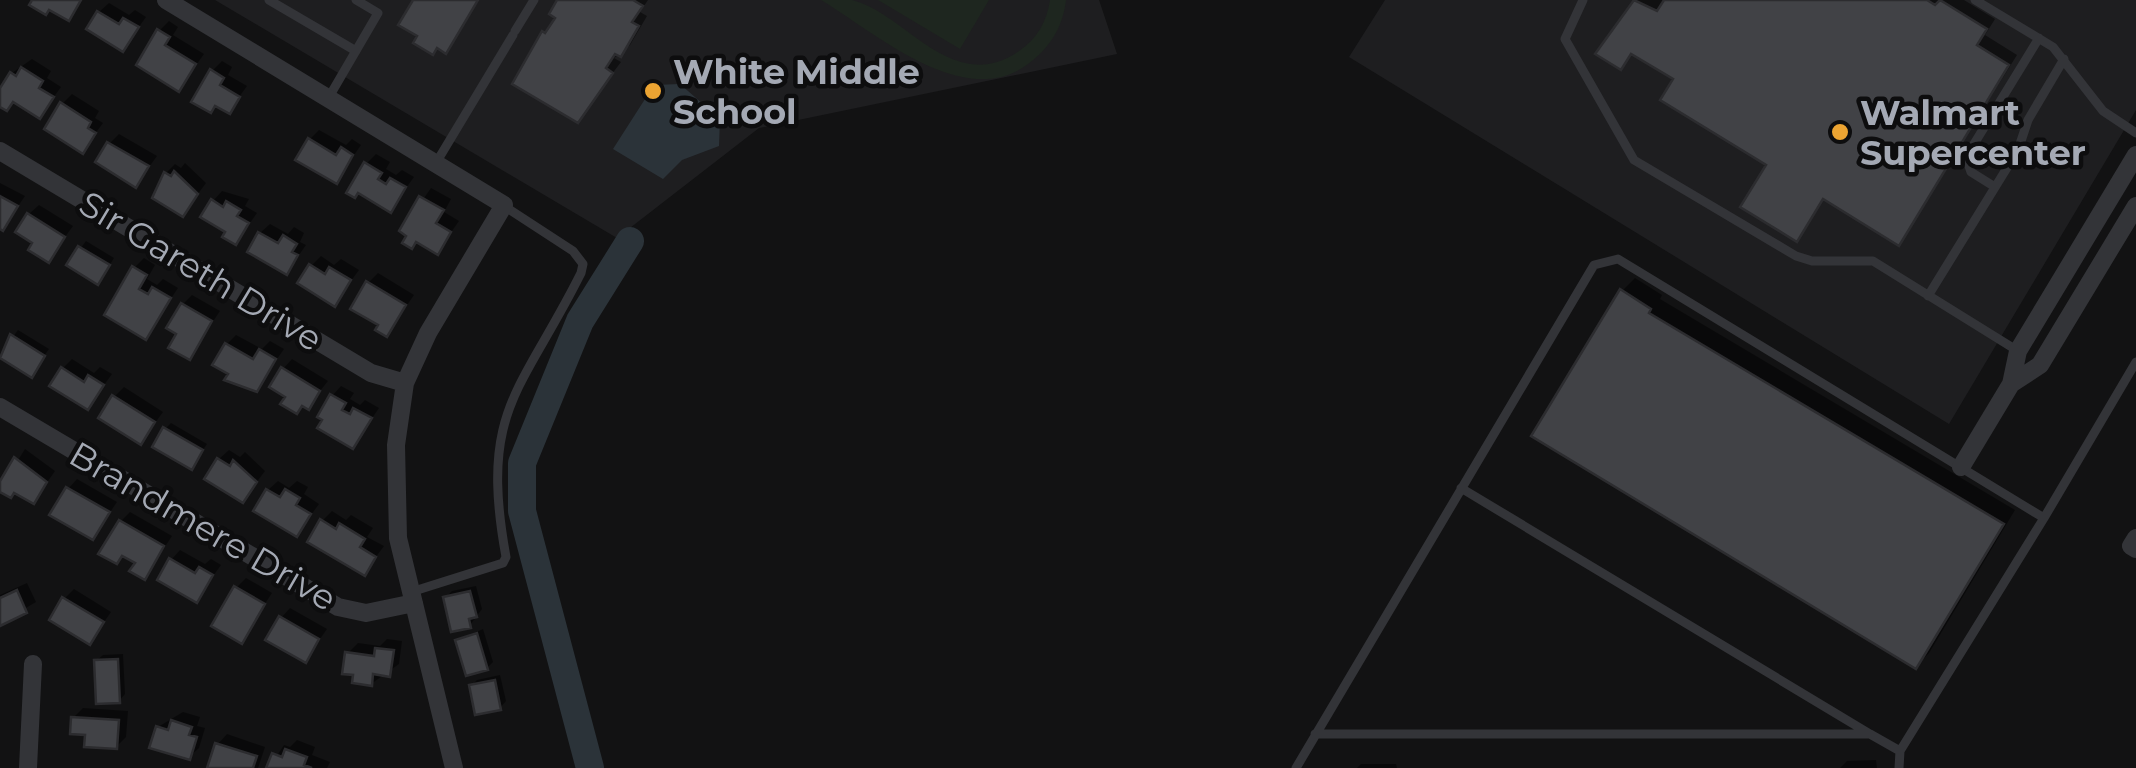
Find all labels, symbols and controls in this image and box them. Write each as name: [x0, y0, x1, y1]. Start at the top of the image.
place label: White Middle School: [673, 50, 920, 133]
marker: White Middle School: [642, 80, 664, 102]
place label: Walmart Supercenter: [1860, 91, 2086, 174]
marker: Walmart Supercenter: [1829, 121, 1851, 143]
street label: Sir Gareth Drive: [72, 182, 330, 360]
street label: Brandmere Drive: [62, 432, 344, 620]

